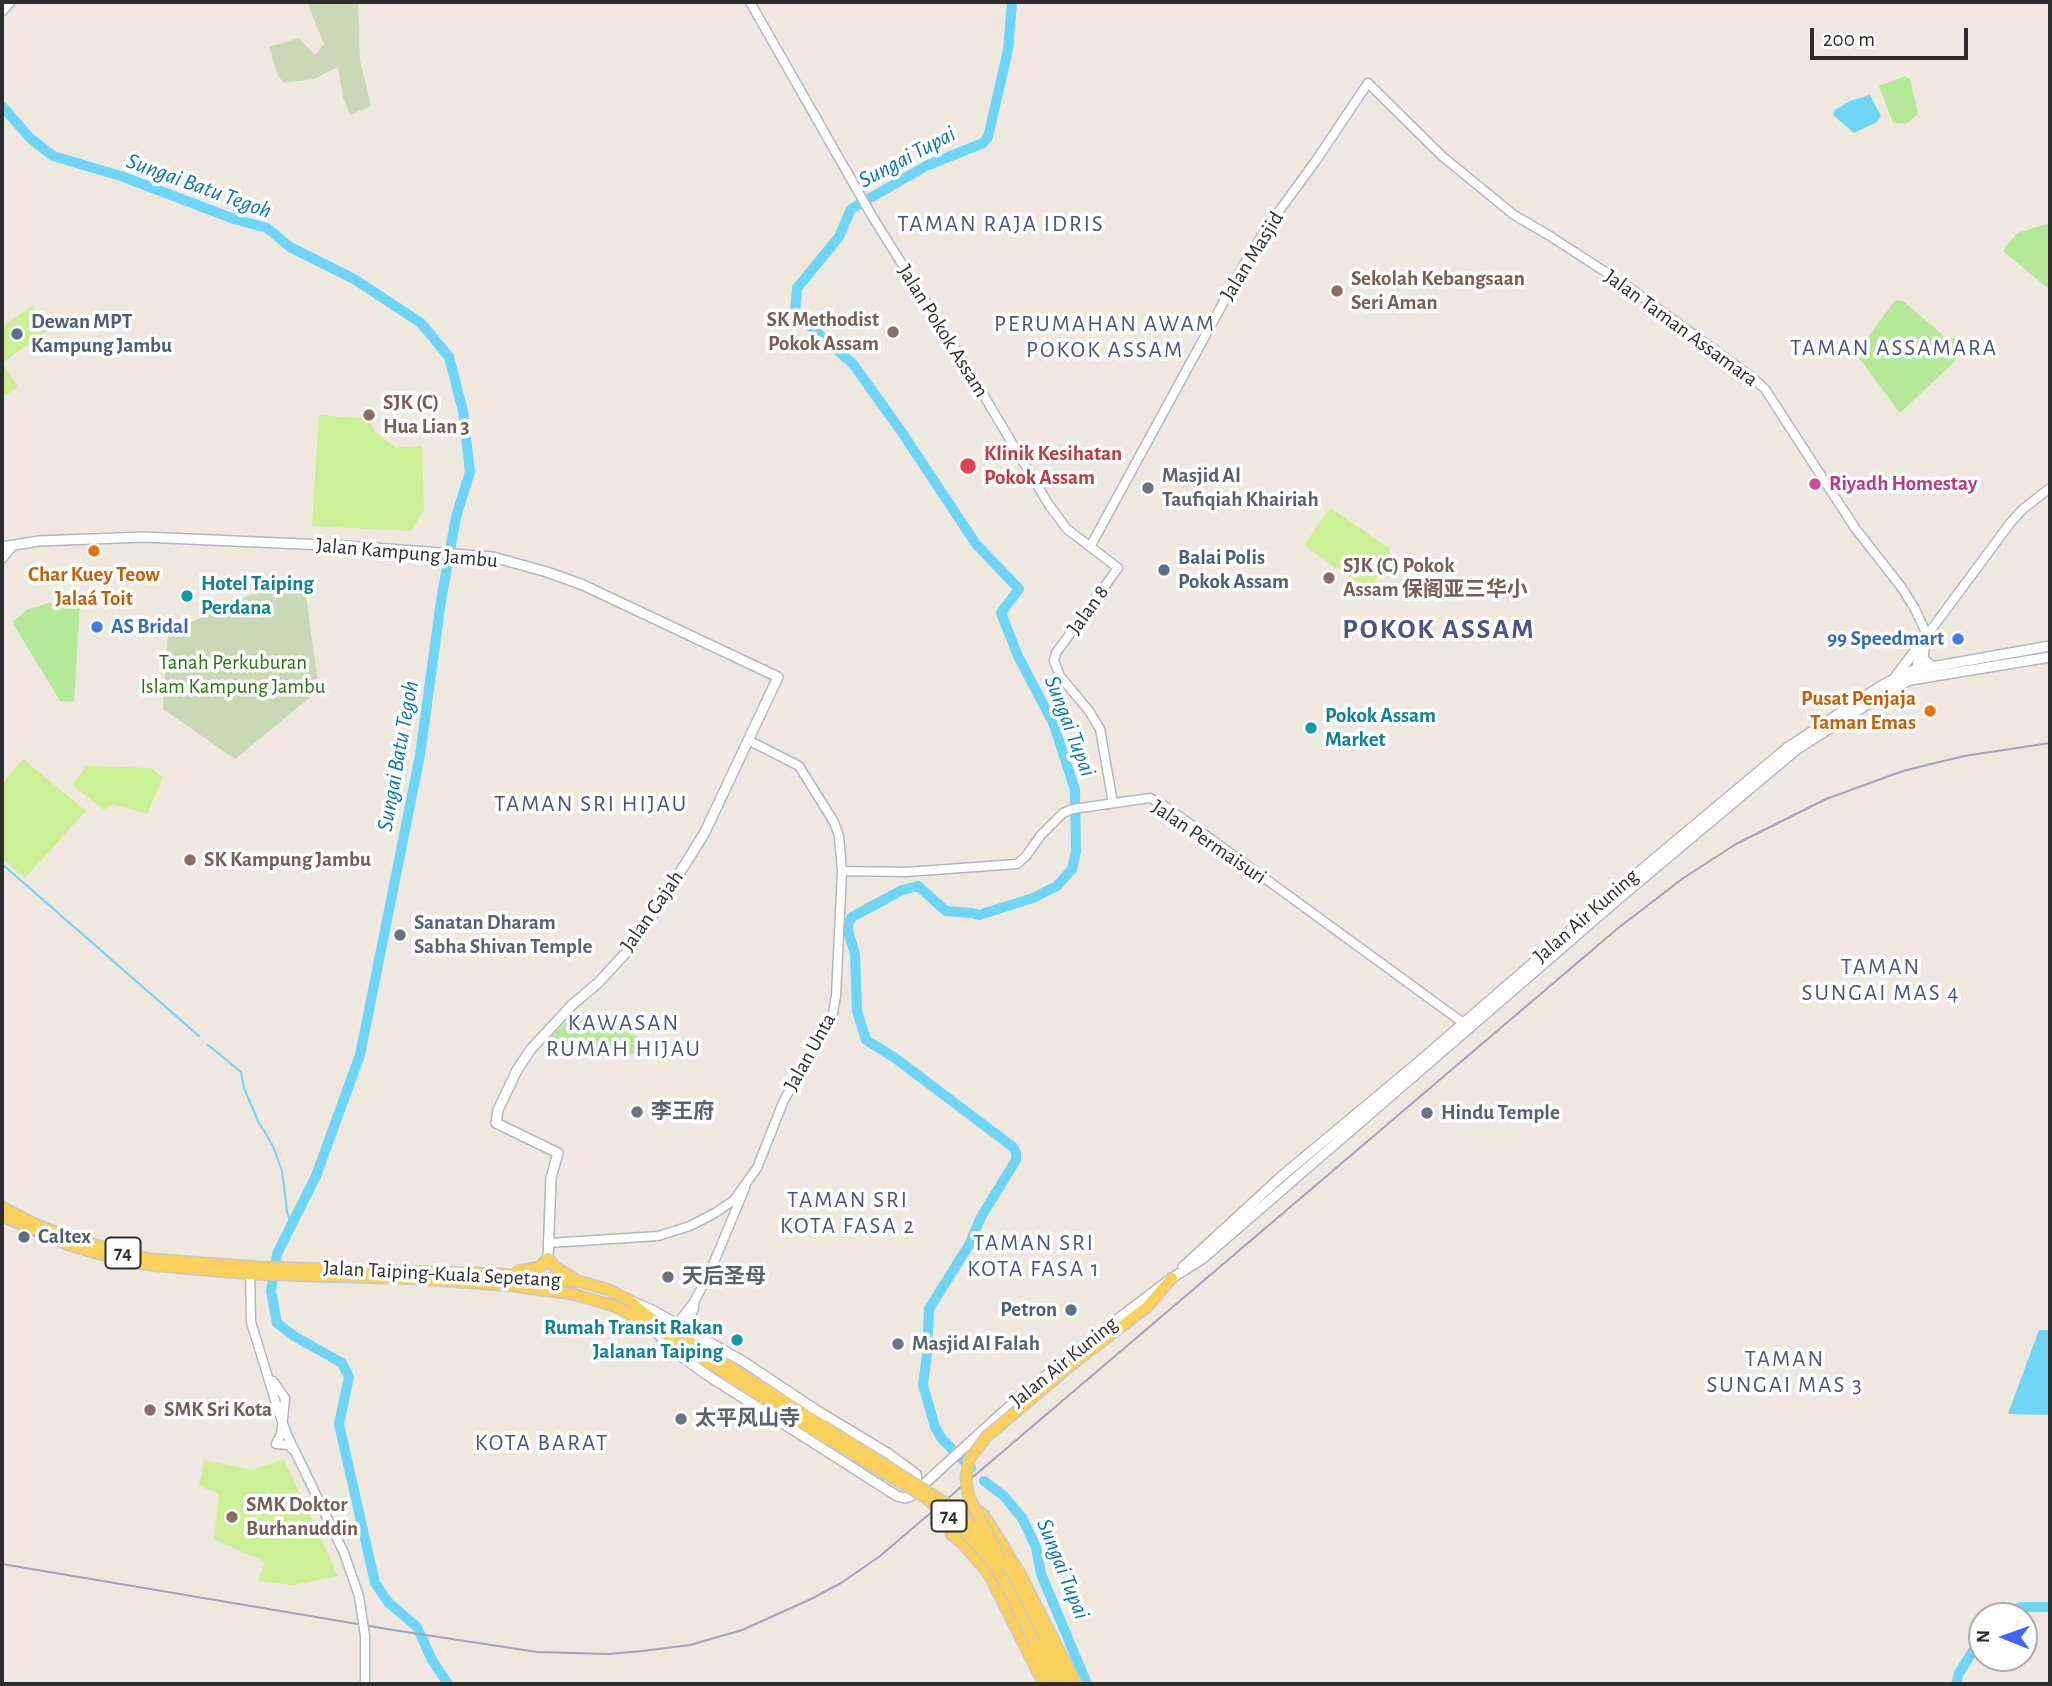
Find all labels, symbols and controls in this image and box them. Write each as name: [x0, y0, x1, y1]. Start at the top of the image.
scale bar: [1814, 14, 1972, 58]
text: 200 m: [1823, 29, 1875, 50]
water label: Sungai Tupai: [854, 120, 960, 194]
water label: Sungai Batu Tegoh: [123, 147, 275, 225]
street label: Jalan Masjid: [1215, 207, 1289, 305]
district label: TAMAN RAJA IDRIS: [899, 210, 1103, 238]
street label: Jalan Pokok Assam: [892, 260, 994, 402]
street label: Jalan Taman Assamara: [1599, 264, 1763, 392]
place label: Sekolah Kebangsaan Seri Aman: [1351, 266, 1525, 316]
marker: Sekolah Kebangsaan Seri Aman: [1329, 283, 1345, 299]
place label: SK Methodist Pokok Assam: [766, 307, 879, 357]
place label: Dewan MPT Kampung Jambu: [31, 309, 172, 359]
district label: PERUMAHAN AWAM POKOK ASSAM: [996, 310, 1214, 364]
marker: SK Methodist Pokok Assam: [885, 324, 901, 340]
marker: Dewan MPT Kampung Jambu: [9, 326, 25, 342]
district label: TAMAN ASSAMARA: [1792, 334, 1996, 362]
place label: SJK (C) Hua Lian 3: [383, 390, 470, 440]
marker: SJK (C) Hua Lian 3: [361, 407, 377, 423]
place label: Klinik Kesihatan Pokok Assam: [984, 441, 1122, 491]
marker: Klinik Kesihatan Pokok Assam: [958, 456, 978, 476]
place label: Masjid Al Taufiqiah Khairiah: [1162, 463, 1319, 513]
place label: Riyadh Homestay: [1829, 471, 1977, 497]
marker: Riyadh Homestay: [1807, 476, 1823, 492]
marker: Masjid Al Taufiqiah Khairiah: [1140, 480, 1156, 496]
street label: Jalan Kampung Jambu: [315, 533, 499, 573]
marker: Char Kuey Teow Jalaá Toit: [86, 543, 102, 559]
place label: Balai Polis Pokok Assam: [1178, 545, 1289, 595]
place label: SJK (C) Pokok Assam 保阁亚三华小: [1343, 553, 1528, 603]
place label: Char Kuey Teow Jalaá Toit: [28, 562, 160, 612]
marker: Balai Polis Pokok Assam: [1156, 562, 1172, 578]
marker: SJK (C) Pokok Assam 保阁亚三华小: [1321, 570, 1337, 586]
place label: Hotel Taiping Perdana: [201, 571, 314, 621]
street label: Jalan 8: [1062, 580, 1114, 640]
marker: Hotel Taiping Perdana: [179, 588, 195, 604]
district label: POKOK ASSAM: [1344, 613, 1534, 647]
place label: AS Bridal: [111, 614, 189, 640]
marker: AS Bridal: [89, 619, 105, 635]
place label: 99 Speedmart: [1827, 626, 1944, 652]
marker: 99 Speedmart: [1950, 631, 1966, 647]
park label: Tanah Perkuburan Islam Kampung Jambu: [140, 650, 326, 700]
water label: Sungai Tupai: [1038, 672, 1102, 780]
water label: Sungai Batu Tegoh: [371, 679, 425, 833]
place label: Pusat Penjaja Taman Emas: [1801, 686, 1916, 736]
place label: Pokok Assam Market: [1325, 703, 1436, 753]
marker: Pusat Penjaja Taman Emas: [1922, 703, 1938, 719]
marker: Pokok Assam Market: [1303, 720, 1319, 736]
district label: TAMAN SRI HIJAU: [496, 790, 686, 818]
street label: Jalan Permaisuri: [1147, 794, 1271, 890]
place label: SK Kampung Jambu: [204, 847, 371, 873]
marker: SK Kampung Jambu: [182, 852, 198, 868]
street label: Jalan Air Kuning: [1528, 864, 1644, 968]
street label: Jalan Gajah: [615, 866, 689, 956]
place label: Sanatan Dharam Sabha Shivan Temple: [414, 910, 592, 960]
marker: Sanatan Dharam Sabha Shivan Temple: [392, 927, 408, 943]
district label: TAMAN SUNGAI MAS 4: [1803, 953, 1959, 1007]
district label: KAWASAN RUMAH HIJAU: [547, 1009, 701, 1063]
street label: Jalan Unta: [778, 1009, 842, 1095]
place label: 李王府: [651, 1099, 714, 1125]
place label: Hindu Temple: [1441, 1100, 1560, 1126]
marker: 李王府: [629, 1104, 645, 1120]
marker: Hindu Temple: [1419, 1105, 1435, 1121]
district label: TAMAN SRI KOTA FASA 2: [781, 1186, 915, 1240]
place label: Caltex: [38, 1224, 91, 1250]
marker: Caltex: [16, 1229, 32, 1245]
district label: TAMAN SRI KOTA FASA 1: [969, 1229, 1099, 1283]
road number: 74: [106, 1238, 140, 1268]
street label: Jalan Taiping-Kuala Sepetang: [323, 1255, 561, 1293]
place label: 天后圣母: [682, 1264, 766, 1290]
marker: 天后圣母: [660, 1269, 676, 1285]
place label: Petron: [1000, 1297, 1057, 1323]
marker: Petron: [1063, 1302, 1079, 1318]
street label: Jalan Air Kuning: [1005, 1311, 1123, 1413]
place label: Rumah Transit Rakan Jalanan Taiping: [544, 1315, 723, 1365]
place label: Masjid Al Falah: [912, 1331, 1040, 1357]
marker: Rumah Transit Rakan Jalanan Taiping: [729, 1332, 745, 1348]
marker: Masjid Al Falah: [890, 1336, 906, 1352]
district label: TAMAN SUNGAI MAS 3: [1708, 1345, 1862, 1399]
place label: SMK Sri Kota: [164, 1397, 272, 1423]
marker: SMK Sri Kota: [142, 1402, 158, 1418]
place label: 太平风山寺: [695, 1406, 800, 1432]
marker: 太平风山寺: [673, 1411, 689, 1427]
district label: KOTA BARAT: [476, 1429, 608, 1457]
place label: SMK Doktor Burhanuddin: [246, 1492, 358, 1542]
road number: 74: [932, 1500, 967, 1532]
marker: SMK Doktor Burhanuddin: [224, 1509, 240, 1525]
water label: Sungai Tupai: [1030, 1515, 1096, 1623]
north arrow: [1968, 1602, 2038, 1672]
text: N: [1974, 1630, 1993, 1643]

